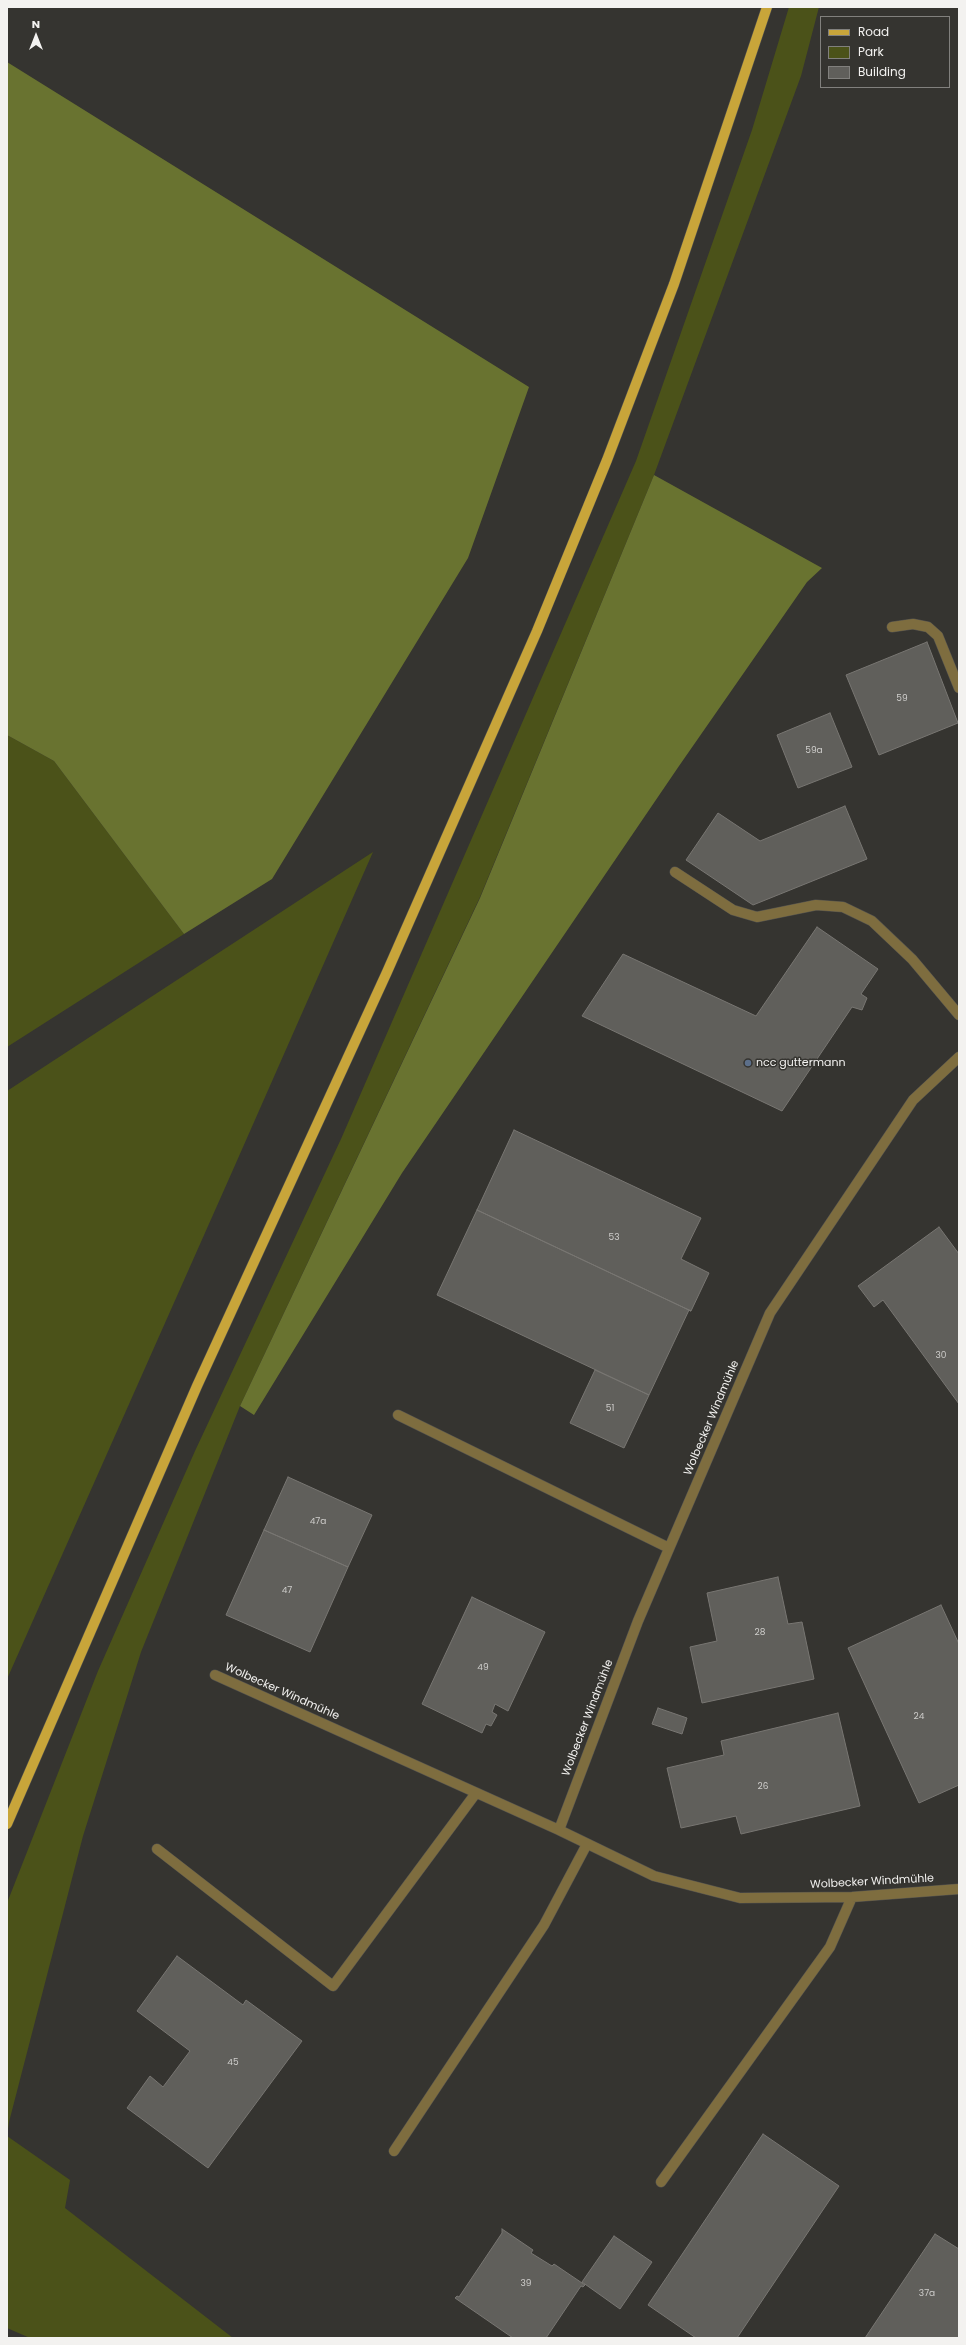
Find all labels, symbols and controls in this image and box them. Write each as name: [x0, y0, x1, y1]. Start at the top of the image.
north arrow: [16, 16, 56, 56]
text: N: [32, 16, 40, 32]
legend: [820, 16, 950, 88]
text: Road: [858, 23, 889, 40]
text: Park: [858, 43, 884, 60]
text: Building: [858, 63, 906, 80]
house number: 59: [896, 694, 908, 704]
house number: 59a: [805, 746, 823, 756]
place label: ncc guttermann: [756, 1056, 846, 1070]
marker: ncc guttermann: [743, 1058, 753, 1068]
house number: 53: [609, 1233, 619, 1243]
house number: 30: [936, 1351, 946, 1361]
street label: Wolbecker Windmühle: [682, 1358, 742, 1478]
house number: 51: [606, 1404, 614, 1414]
house number: 47a: [310, 1517, 326, 1527]
house number: 47: [282, 1586, 292, 1596]
house number: 28: [755, 1628, 765, 1638]
street label: Wolbecker Windmühle: [560, 1658, 616, 1778]
street label: Wolbecker Windmühle: [223, 1661, 341, 1723]
house number: 49: [477, 1663, 489, 1673]
house number: 24: [914, 1712, 924, 1722]
house number: 26: [758, 1782, 768, 1792]
street label: Wolbecker Windmühle: [810, 1872, 934, 1892]
house number: 45: [227, 2058, 239, 2068]
house number: 39: [521, 2279, 531, 2289]
house number: 37a: [919, 2289, 935, 2299]

